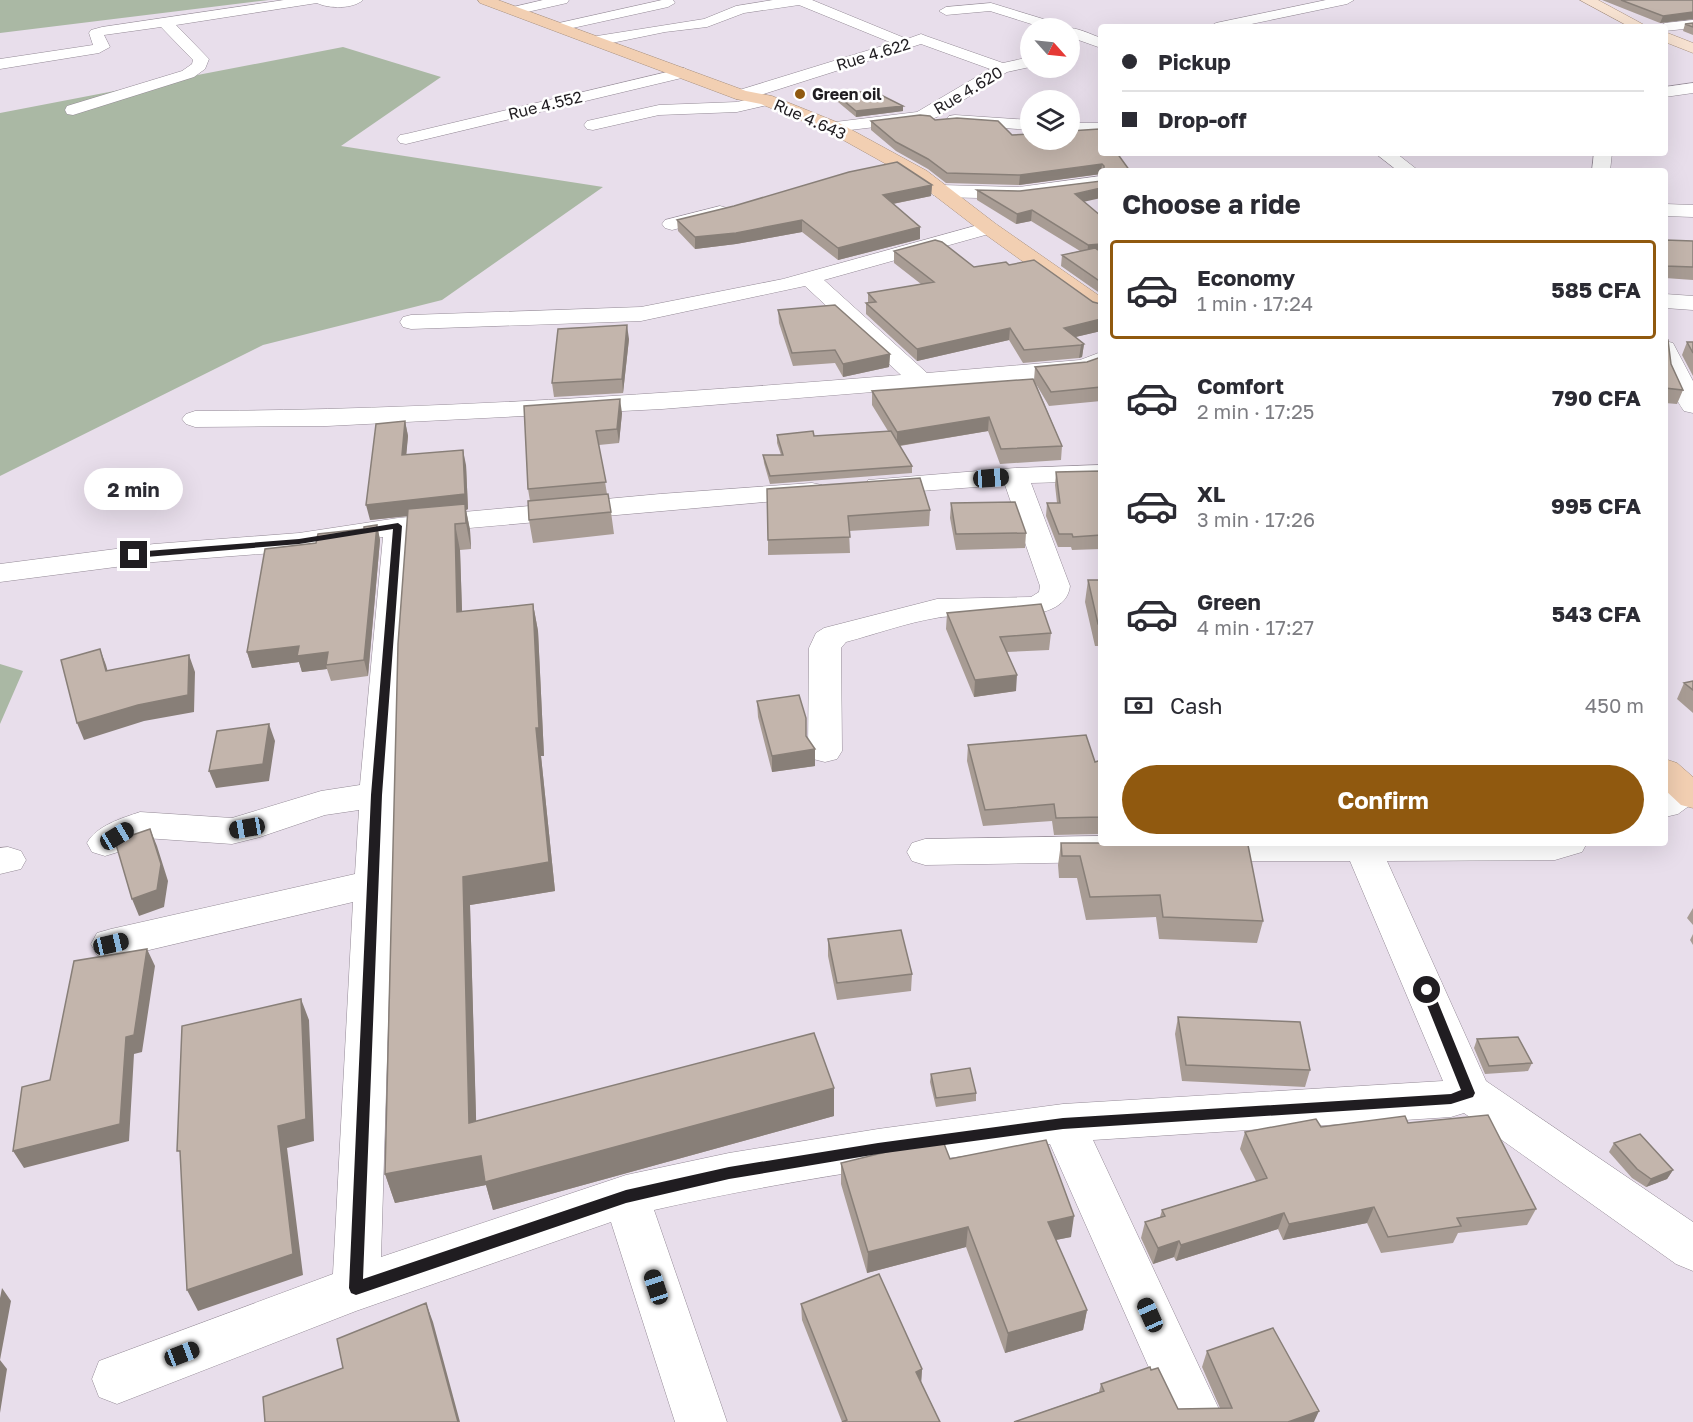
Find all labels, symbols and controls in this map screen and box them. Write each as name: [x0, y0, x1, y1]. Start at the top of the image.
north arrow: [1020, 18, 1080, 78]
map controls: [1020, 18, 1080, 150]
street label: Rue 4.622: [834, 33, 912, 75]
text: Pickup: [1158, 48, 1231, 75]
street label: Rue 4.620: [930, 62, 1006, 118]
place label: Green oil: [812, 84, 882, 104]
street label: Rue 4.552: [506, 86, 584, 124]
marker: Green oil: [793, 87, 807, 101]
button: layers: [1020, 90, 1080, 150]
street label: Rue 4.643: [771, 94, 849, 144]
text: Drop-off: [1158, 106, 1247, 133]
text: Choose a ride: [1122, 188, 1301, 220]
icon: car: [1125, 263, 1179, 317]
text: Economy: [1197, 264, 1295, 291]
text: 585 CFA: [1551, 276, 1641, 303]
text: 1 min · 17:24: [1197, 291, 1313, 315]
icon: car: [1125, 371, 1179, 425]
text: Comfort: [1197, 372, 1284, 399]
text: 790 CFA: [1552, 384, 1641, 411]
text: 2 min · 17:25: [1197, 399, 1314, 423]
callout: 2 min: [84, 468, 184, 510]
car: [972, 468, 1010, 488]
text: 2 min: [107, 477, 160, 501]
icon: car: [1125, 479, 1179, 533]
text: XL: [1197, 480, 1225, 507]
text: 995 CFA: [1551, 492, 1641, 519]
text: 3 min · 17:26: [1197, 507, 1315, 531]
route end: [120, 541, 147, 568]
icon: car: [1125, 587, 1179, 641]
text: Green: [1197, 588, 1261, 615]
text: 543 CFA: [1552, 600, 1641, 627]
text: 4 min · 17:27: [1197, 615, 1314, 639]
icon: cash: [1122, 689, 1155, 722]
text: Cash: [1170, 692, 1223, 719]
text: 450 m: [1585, 693, 1644, 717]
button: Confirm: [1122, 765, 1644, 834]
car: [228, 816, 266, 840]
car: [97, 819, 137, 853]
car: [91, 931, 131, 957]
route start: [1413, 976, 1440, 1003]
car: [642, 1267, 670, 1307]
car: [1134, 1295, 1166, 1335]
car: [162, 1339, 202, 1369]

